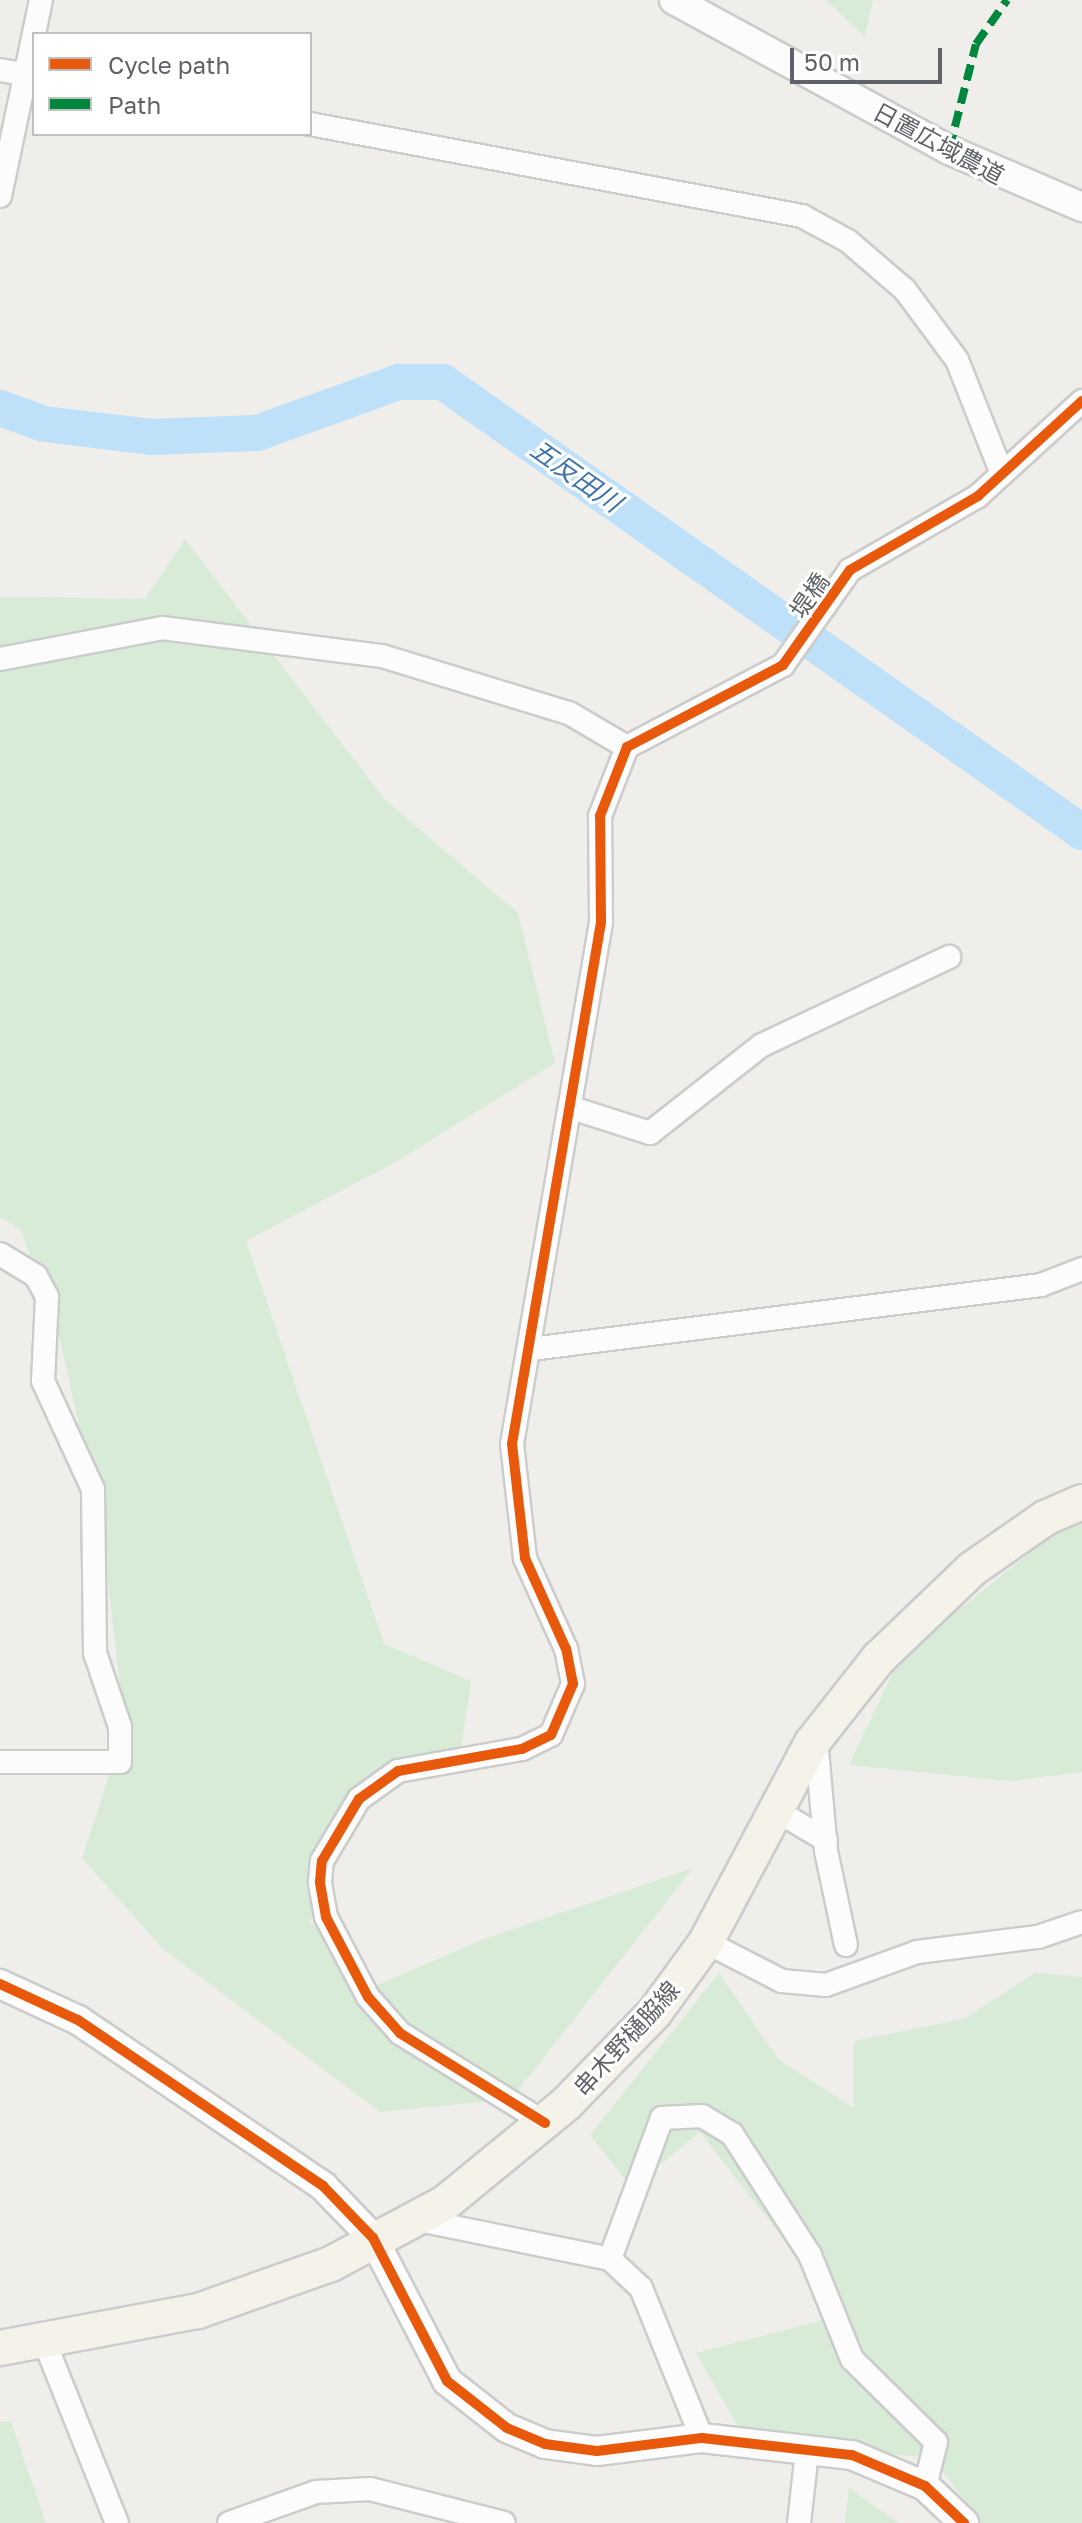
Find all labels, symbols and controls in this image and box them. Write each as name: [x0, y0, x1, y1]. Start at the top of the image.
legend: [32, 32, 312, 136]
scale bar: [794, 32, 946, 82]
text: 50 m: [804, 47, 860, 76]
text: Cycle path: [108, 50, 230, 79]
text: Path: [108, 90, 161, 119]
street label: 日置広域農道: [869, 96, 1009, 190]
water label: 五反田川: [524, 433, 628, 519]
street label: 堤橋: [783, 567, 835, 623]
street label: 串木野樋脇線: [567, 1975, 685, 2101]

